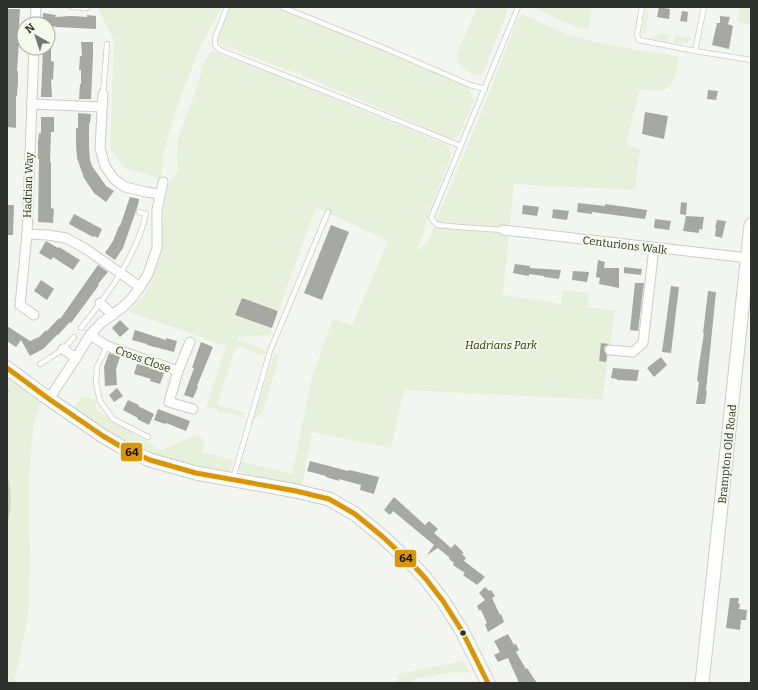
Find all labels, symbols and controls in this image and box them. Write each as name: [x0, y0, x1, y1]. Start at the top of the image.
north arrow: [16, 16, 56, 56]
text: N: [23, 21, 38, 36]
street label: Hadrian Way: [21, 152, 36, 218]
street label: Centurions Walk: [582, 234, 669, 257]
park label: Hadrians Park: [465, 339, 538, 352]
street label: Cross Close: [113, 343, 172, 375]
street label: Brampton Old Road: [716, 403, 739, 504]
line badge: 64: [120, 442, 143, 462]
text: 64: [125, 446, 139, 459]
line badge: 64: [394, 549, 417, 568]
text: 64: [399, 552, 413, 565]
unlabelled marker: [458, 628, 468, 638]

